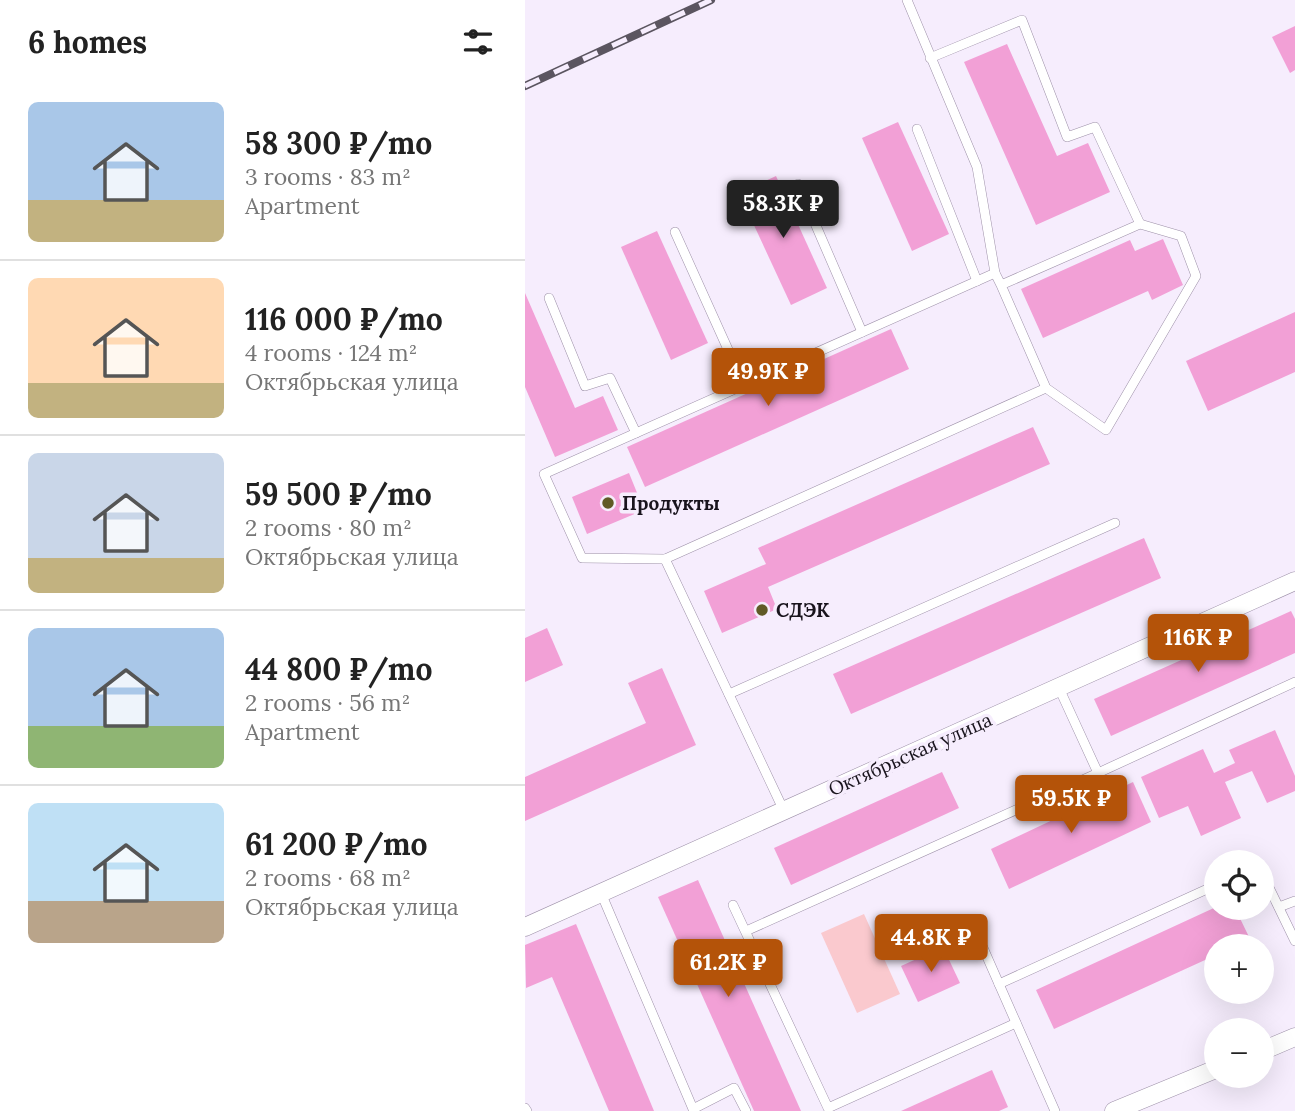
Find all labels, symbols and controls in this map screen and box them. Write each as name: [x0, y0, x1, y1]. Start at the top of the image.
text: 6 homes: [28, 23, 147, 61]
icon: filters: [459, 23, 497, 61]
text: 58 300 ₽/mo: [245, 124, 432, 162]
icon: home: [84, 130, 168, 214]
text: 3 rooms · 83 m²: [245, 162, 411, 191]
pin: 58.3K ₽: [718, 180, 848, 240]
text: 58.3K ₽: [743, 188, 823, 217]
text: Apartment: [245, 191, 360, 220]
text: 116 000 ₽/mo: [245, 300, 443, 338]
icon: home: [84, 306, 168, 390]
text: 4 rooms · 124 m²: [245, 338, 417, 367]
pin: 49.9K ₽: [703, 348, 833, 408]
text: 49.9K ₽: [728, 356, 808, 385]
text: Октябрьская улица: [245, 367, 459, 396]
text: 59 500 ₽/mo: [245, 475, 432, 513]
icon: home: [84, 481, 168, 565]
place label: Продукты: [622, 491, 720, 515]
marker: Продукты: [600, 495, 616, 511]
text: 2 rooms · 80 m²: [245, 513, 412, 542]
text: Октябрьская улица: [245, 542, 459, 571]
place label: СДЭК: [776, 598, 830, 622]
marker: СДЭК: [754, 602, 770, 618]
pin: 116K ₽: [1141, 614, 1255, 674]
text: 116K ₽: [1164, 622, 1232, 651]
text: 44 800 ₽/mo: [245, 650, 432, 688]
icon: home: [84, 656, 168, 740]
text: 2 rooms · 56 m²: [245, 688, 410, 717]
street label: Октябрьская улица: [825, 707, 996, 801]
text: Apartment: [245, 717, 360, 746]
pin: 59.5K ₽: [1006, 776, 1136, 835]
text: 59.5K ₽: [1031, 783, 1111, 812]
text: 61 200 ₽/mo: [245, 825, 428, 863]
icon: home: [84, 831, 168, 915]
map controls: [1204, 850, 1274, 1088]
button: locate: [1204, 850, 1274, 920]
text: 2 rooms · 68 m²: [245, 863, 411, 892]
text: Октябрьская улица: [245, 892, 459, 921]
pin: 44.8K ₽: [866, 914, 996, 974]
text: 44.8K ₽: [891, 922, 971, 951]
button: +: [1204, 934, 1274, 1004]
pin: 61.2K ₽: [663, 940, 793, 999]
text: 61.2K ₽: [690, 947, 766, 976]
button: −: [1204, 1018, 1274, 1088]

